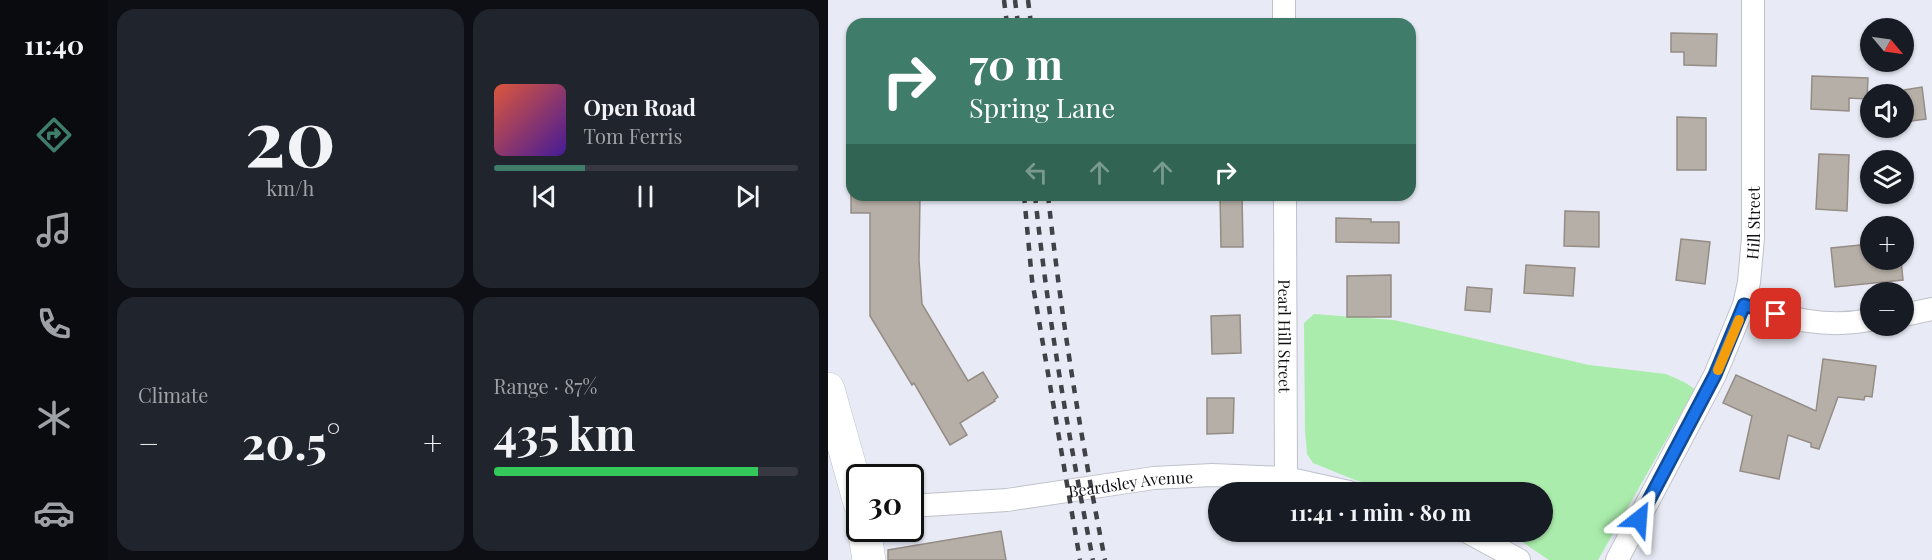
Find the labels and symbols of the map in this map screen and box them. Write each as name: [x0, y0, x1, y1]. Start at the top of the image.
north arrow: [1860, 18, 1914, 72]
street label: Hill Street: [1741, 186, 1764, 260]
street label: Pearl Hill Street: [1275, 279, 1296, 393]
pin: [1750, 288, 1801, 339]
speed limit sign: 30: [846, 464, 924, 542]
street label: Beardsley Avenue: [1067, 465, 1193, 501]
position arrow: [1607, 487, 1671, 551]

